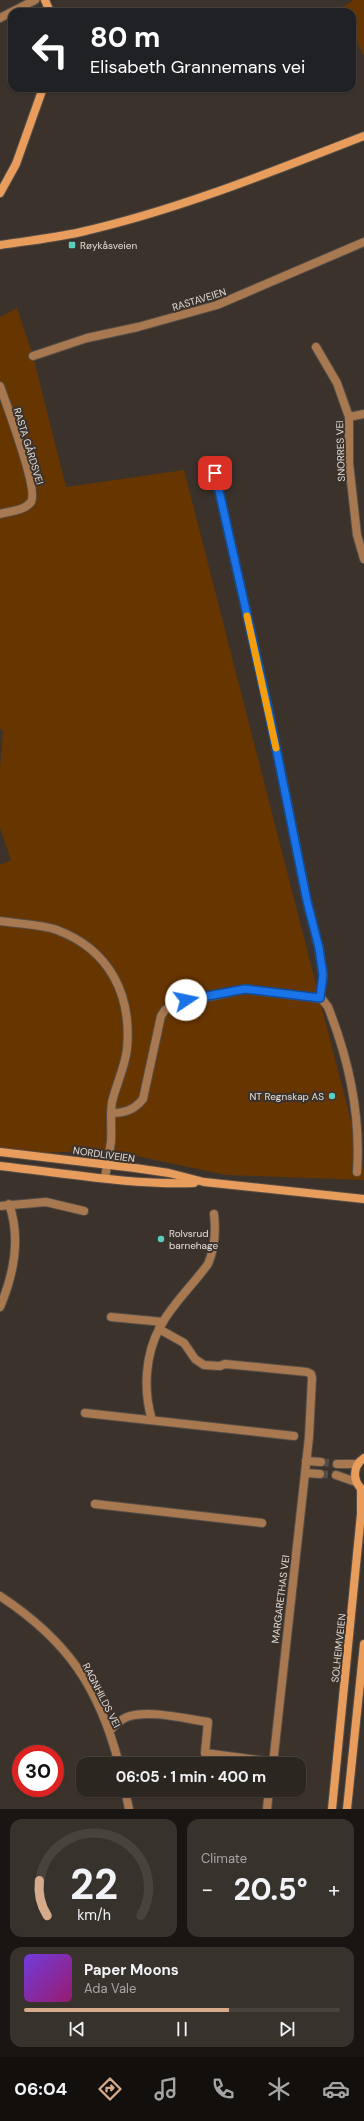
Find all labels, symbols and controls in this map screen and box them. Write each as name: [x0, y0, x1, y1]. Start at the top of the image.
text: 80 m: [90, 19, 160, 56]
icon: left: [24, 24, 76, 76]
text: Elisabeth Grannemans vei: [90, 55, 305, 79]
place label: Røykåsveien: [80, 239, 137, 252]
marker: Røykåsveien: [67, 240, 77, 250]
street label: RASTAVEIEN: [170, 285, 228, 314]
street label: RASTA GÅRDSVEI: [11, 406, 46, 486]
street label: SNORRES VEI: [333, 420, 348, 482]
pin: [198, 456, 232, 490]
icon: arrive: [204, 462, 226, 484]
position arrow: [165, 979, 207, 1021]
place label: NT Regnskap AS: [249, 1090, 324, 1103]
marker: NT Regnskap AS: [327, 1091, 337, 1101]
street label: NORDLIVEIEN: [72, 1144, 136, 1165]
place label: Rolvsrud barnehage: [169, 1227, 218, 1252]
marker: Rolvsrud barnehage: [156, 1234, 166, 1244]
street label: MARGARETHAS VEI: [269, 1554, 292, 1644]
street label: SOLHEIMVEIEN: [328, 1613, 349, 1683]
street label: RAGNHILDS VEI: [80, 1661, 123, 1730]
speed limit sign: 30: [12, 1745, 64, 1797]
text: 06:05 · 1 min · 400 m: [116, 1767, 266, 1787]
text: Climate: [201, 1850, 247, 1867]
text: 22: [70, 1858, 117, 1912]
text: 20.5°: [233, 1870, 308, 1909]
text: −: [201, 1875, 213, 1904]
text: +: [328, 1875, 340, 1904]
text: km/h: [77, 1906, 110, 1924]
text: Paper Moons: [84, 1960, 179, 1980]
text: Ada Vale: [84, 1980, 136, 1997]
icon: previous: [66, 2018, 88, 2040]
icon: pause: [171, 2018, 193, 2040]
icon: next: [276, 2018, 298, 2040]
icon: directions: [96, 2075, 124, 2103]
icon: music: [152, 2075, 180, 2103]
icon: phone: [209, 2075, 237, 2103]
icon: climate: [265, 2075, 293, 2103]
icon: car: [322, 2075, 350, 2103]
text: 06:04: [14, 2077, 67, 2101]

